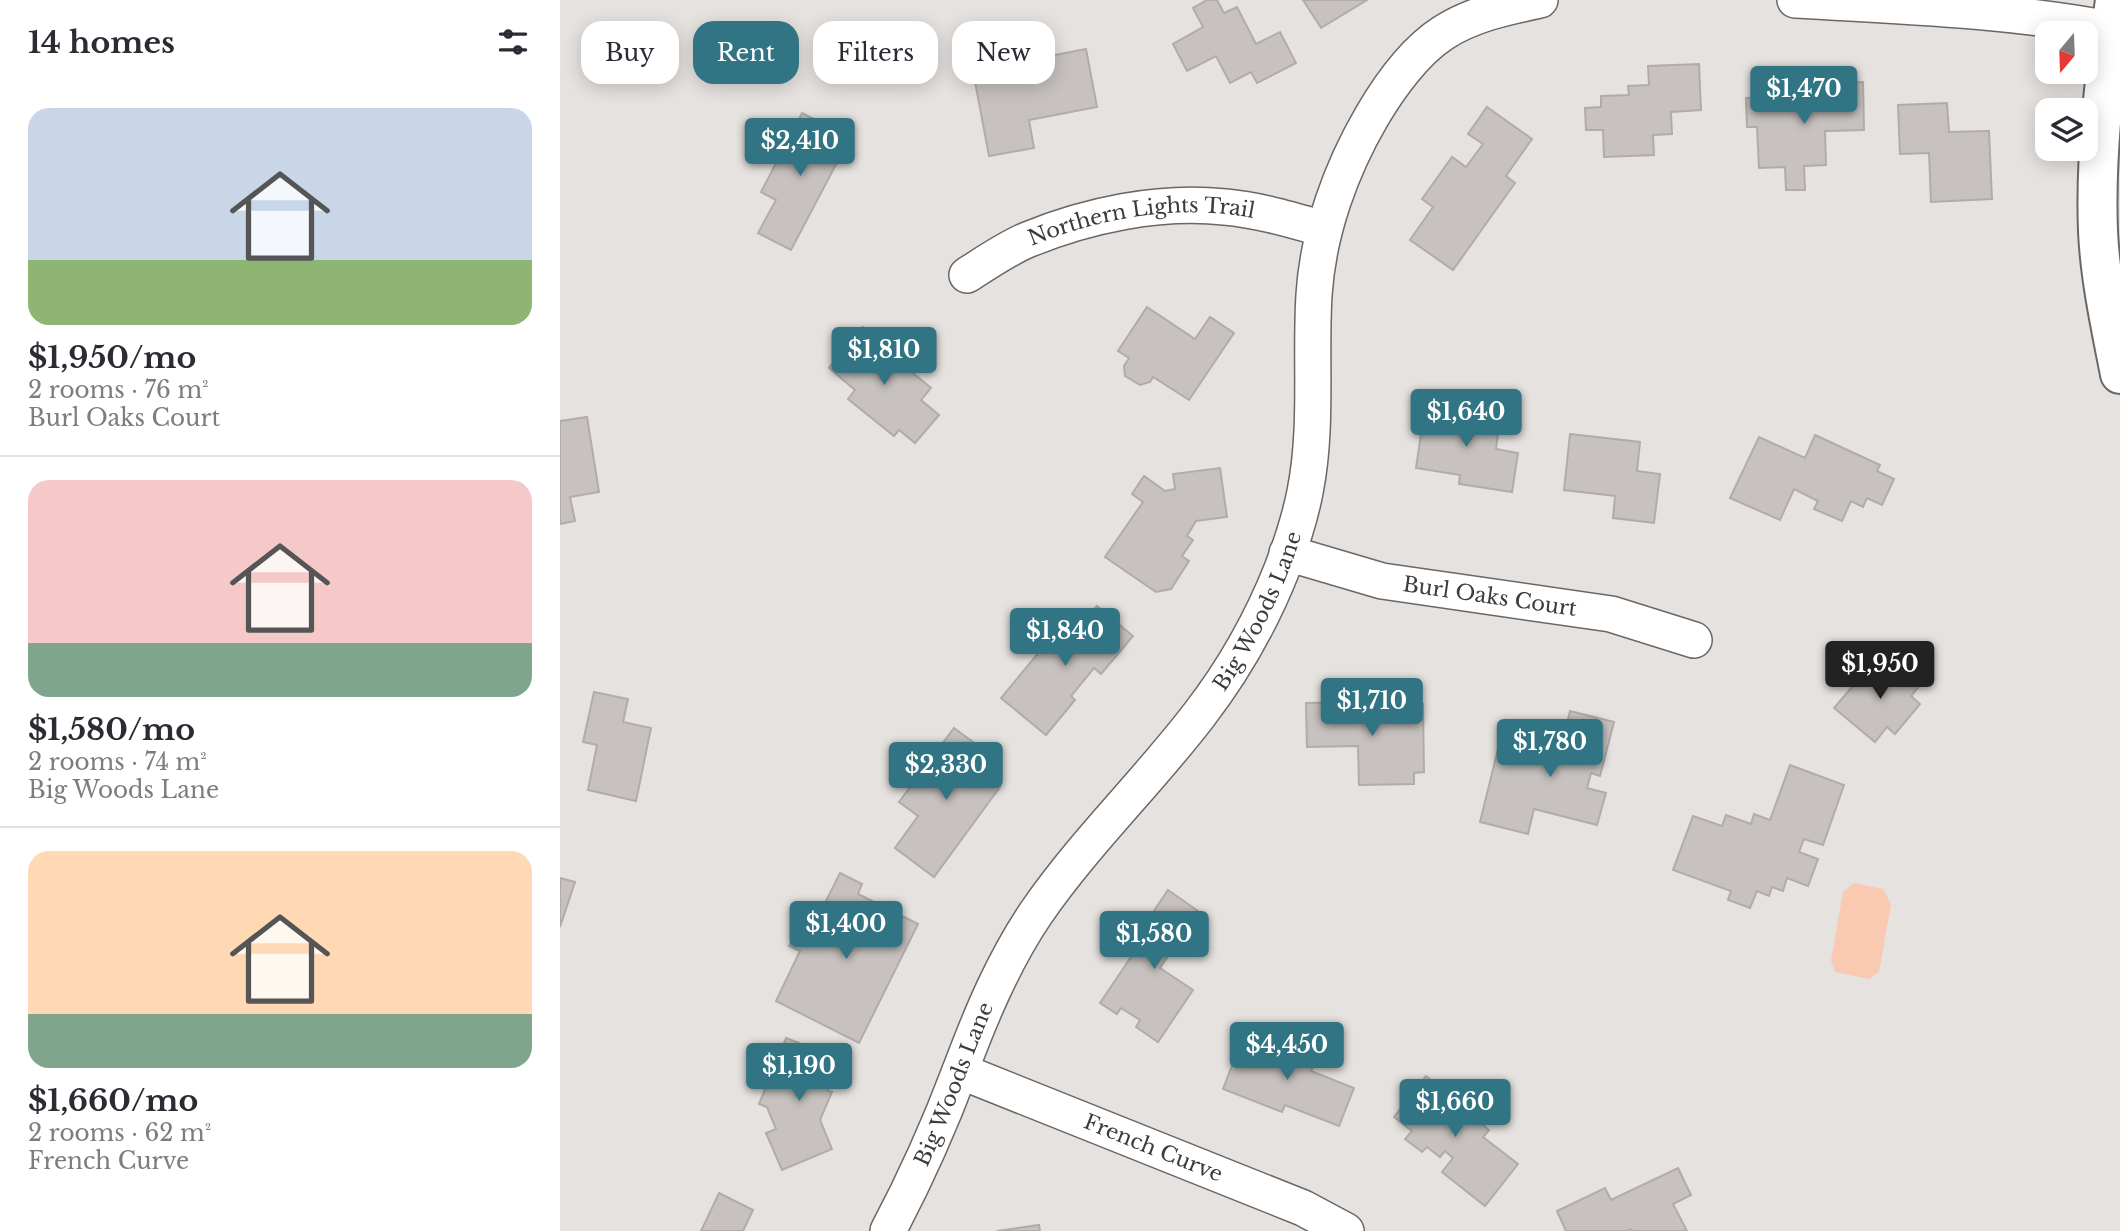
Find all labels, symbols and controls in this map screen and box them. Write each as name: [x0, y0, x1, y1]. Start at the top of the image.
chip: Buy: [581, 21, 679, 84]
chip: Rent: [693, 21, 799, 84]
chip: Filters: [813, 21, 938, 84]
chip: New: [952, 21, 1055, 84]
north arrow: [2035, 21, 2098, 84]
map controls: [2035, 21, 2098, 161]
icon: filters: [494, 23, 532, 61]
text: 14 homes: [28, 24, 175, 61]
pin: $1,470: [1747, 66, 1861, 126]
text: $1,470: [1766, 75, 1842, 103]
button: layers: [2035, 98, 2098, 161]
pin: $2,410: [743, 118, 857, 178]
text: $2,410: [761, 127, 839, 155]
icon: home: [217, 153, 343, 279]
street label: Northern Lights Trail: [1024, 192, 1257, 251]
pin: $1,810: [827, 328, 941, 387]
text: $1,810: [848, 336, 920, 364]
text: $1,950/mo: [28, 339, 196, 376]
text: 2 rooms · 76 m²: [28, 376, 209, 404]
pin: $1,640: [1409, 390, 1523, 449]
text: $1,640: [1427, 398, 1505, 426]
text: Burl Oaks Court: [28, 404, 220, 432]
icon: home: [217, 525, 343, 651]
street label: Big Woods Lane: [1208, 528, 1307, 696]
street label: Burl Oaks Court: [1401, 571, 1579, 622]
pin: $1,840: [1008, 608, 1122, 668]
text: $1,840: [1026, 617, 1104, 645]
pin: $1,950: [1823, 642, 1937, 701]
text: $1,950: [1841, 650, 1919, 678]
pin: $1,710: [1315, 678, 1429, 738]
text: $1,710: [1337, 687, 1407, 715]
text: $1,580/mo: [28, 711, 195, 748]
pin: $1,780: [1493, 720, 1607, 779]
text: $1,780: [1513, 728, 1587, 756]
pin: $2,330: [889, 742, 1003, 802]
text: 2 rooms · 74 m²: [28, 748, 207, 776]
text: $2,330: [905, 751, 987, 779]
text: Big Woods Lane: [28, 776, 219, 804]
icon: home: [217, 896, 343, 1022]
pin: $1,400: [789, 902, 903, 961]
text: $1,400: [806, 910, 886, 938]
pin: $1,580: [1097, 912, 1211, 971]
text: $1,580: [1116, 920, 1192, 948]
street label: Big Woods Lane: [909, 998, 999, 1170]
pin: $4,450: [1230, 1023, 1344, 1082]
text: $4,450: [1246, 1031, 1328, 1059]
pin: $1,190: [742, 1044, 856, 1103]
text: $1,190: [762, 1052, 836, 1080]
pin: $1,660: [1398, 1080, 1512, 1139]
text: $1,660/mo: [28, 1082, 198, 1119]
text: $1,660: [1416, 1088, 1494, 1116]
street label: French Curve: [1080, 1109, 1226, 1188]
text: 2 rooms · 62 m²: [28, 1119, 211, 1147]
text: French Curve: [28, 1147, 189, 1175]

